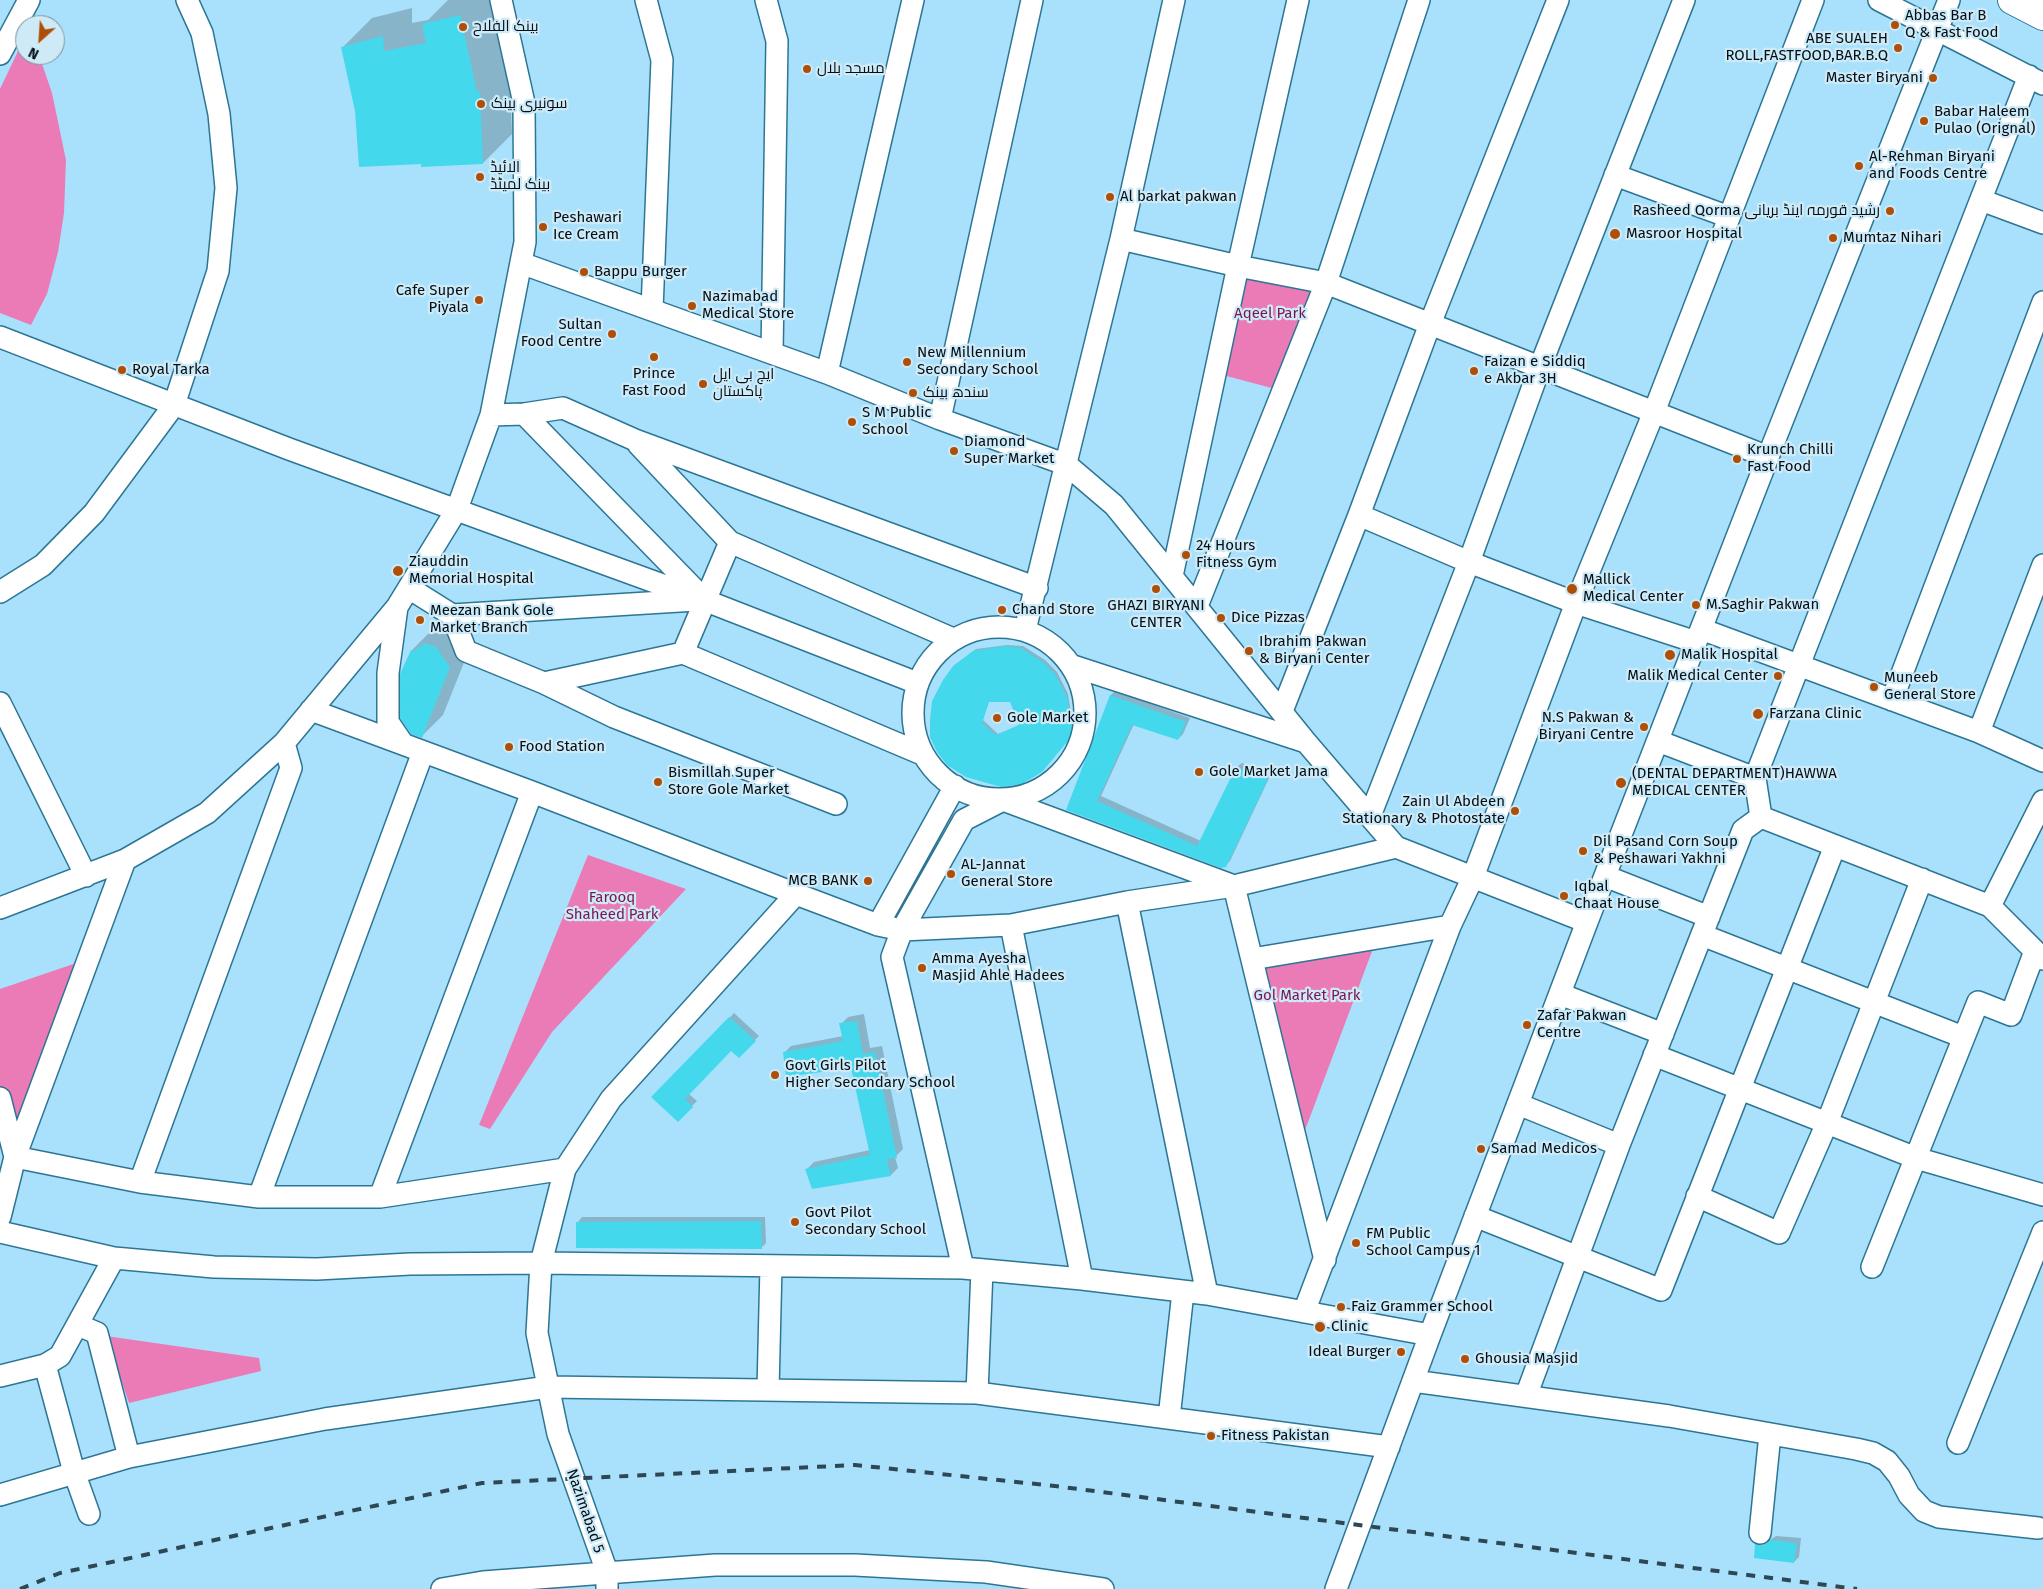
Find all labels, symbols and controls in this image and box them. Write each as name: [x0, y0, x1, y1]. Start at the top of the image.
place label: Abbas Bar B Q & Fast Food: [1905, 7, 1998, 42]
north arrow: [15, 15, 65, 65]
place label: بینک الفلاح: [473, 18, 539, 36]
marker: Abbas Bar B Q & Fast Food: [1889, 19, 1901, 31]
marker: بینک الفلاح: [457, 21, 469, 33]
place label: ABE SUALEH ROLL,FASTFOOD,BAR.B.Q: [1725, 30, 1888, 65]
marker: ABE SUALEH ROLL,FASTFOOD,BAR.B.Q: [1892, 42, 1904, 54]
text: N: [26, 43, 42, 63]
place label: مسجد بلال: [817, 60, 885, 78]
marker: مسجد بلال: [801, 63, 813, 75]
place label: Master Biryani: [1826, 69, 1923, 87]
marker: Master Biryani: [1927, 72, 1939, 84]
place label: سونیری بینک: [491, 95, 567, 113]
marker: سونیری بینک: [475, 98, 487, 110]
place label: Babar Haleem Pulao (Orignal): [1934, 103, 2035, 138]
marker: Babar Haleem Pulao (Orignal): [1918, 115, 1930, 127]
place label: Al-Rehman Biryani and Foods Centre: [1869, 148, 1995, 183]
place label: الائیڈ بینک لمیٹڈ: [490, 159, 550, 194]
marker: Al-Rehman Biryani and Foods Centre: [1853, 160, 1865, 172]
marker: الائیڈ بینک لمیٹڈ: [474, 171, 486, 183]
place label: Al barkat pakwan: [1120, 188, 1237, 206]
marker: Al barkat pakwan: [1104, 191, 1116, 203]
place label: Rasheed Qorma رشید قورمہ اینڈ بریانی: [1633, 202, 1880, 220]
marker: Rasheed Qorma رشید قورمہ اینڈ بریانی: [1884, 205, 1896, 217]
place label: Peshawari Ice Cream: [553, 209, 622, 244]
marker: Peshawari Ice Cream: [537, 221, 549, 233]
place label: Masroor Hospital: [1626, 225, 1742, 243]
marker: Masroor Hospital: [1608, 227, 1622, 241]
place label: Mumtaz Nihari: [1843, 229, 1942, 247]
marker: Mumtaz Nihari: [1827, 232, 1839, 244]
place label: Bappu Burger: [594, 263, 687, 281]
marker: Bappu Burger: [578, 266, 590, 278]
place label: Cafe Super Piyala: [396, 282, 469, 317]
place label: Nazimabad Medical Store: [702, 288, 794, 323]
marker: Cafe Super Piyala: [473, 294, 485, 306]
marker: Nazimabad Medical Store: [686, 300, 698, 312]
park label: Aqeel Park: [1234, 305, 1306, 323]
place label: Sultan Food Centre: [521, 316, 602, 351]
marker: Sultan Food Centre: [606, 328, 618, 340]
place label: New Millennium Secondary School: [917, 344, 1038, 379]
marker: Prince Fast Food: [648, 351, 660, 363]
place label: Faizan e Siddiq e Akbar 3H: [1484, 353, 1586, 388]
marker: New Millennium Secondary School: [901, 356, 913, 368]
place label: Royal Tarka: [132, 361, 210, 379]
marker: Royal Tarka: [116, 364, 128, 376]
place label: Prince Fast Food: [622, 365, 686, 400]
marker: Faizan e Siddiq e Akbar 3H: [1468, 365, 1480, 377]
place label: ایچ بی ایل پاکستان: [713, 366, 774, 401]
marker: ایچ بی ایل پاکستان: [697, 378, 709, 390]
place label: سندھ بینک: [923, 384, 989, 402]
marker: سندھ بینک: [907, 387, 919, 399]
place label: S M Public School: [862, 404, 932, 439]
marker: S M Public School: [846, 416, 858, 428]
place label: Diamond Super Market: [964, 433, 1055, 468]
place label: Krunch Chilli Fast Food: [1747, 441, 1833, 476]
marker: Diamond Super Market: [948, 445, 960, 457]
marker: Krunch Chilli Fast Food: [1731, 453, 1743, 465]
place label: 24 Hours Fitness Gym: [1196, 537, 1277, 572]
marker: 24 Hours Fitness Gym: [1180, 549, 1192, 561]
place label: Ziauddin Memorial Hospital: [409, 553, 534, 588]
marker: Ziauddin Memorial Hospital: [391, 564, 405, 578]
place label: Mallick Medical Center: [1583, 571, 1684, 606]
marker: Mallick Medical Center: [1565, 582, 1579, 596]
marker: GHAZI BIRYANI CENTER: [1150, 583, 1162, 595]
place label: M.Saghir Pakwan: [1706, 596, 1819, 614]
place label: GHAZI BIRYANI CENTER: [1107, 597, 1205, 632]
marker: M.Saghir Pakwan: [1690, 599, 1702, 611]
place label: Chand Store: [1012, 601, 1095, 619]
place label: Meezan Bank Gole Market Branch: [430, 602, 554, 637]
marker: Chand Store: [996, 604, 1008, 616]
place label: Dice Pizzas: [1231, 609, 1305, 627]
marker: Dice Pizzas: [1215, 612, 1227, 624]
marker: Meezan Bank Gole Market Branch: [414, 614, 426, 626]
place label: Ibrahim Pakwan & Biryani Center: [1259, 633, 1370, 668]
marker: Ibrahim Pakwan & Biryani Center: [1243, 645, 1255, 657]
place label: Malik Hospital: [1681, 646, 1778, 664]
marker: Malik Hospital: [1663, 648, 1677, 662]
place label: Malik Medical Center: [1627, 667, 1768, 685]
place label: Muneeb General Store: [1884, 669, 1976, 704]
marker: Malik Medical Center: [1772, 670, 1784, 682]
marker: Muneeb General Store: [1868, 681, 1880, 693]
place label: Farzana Clinic: [1769, 705, 1862, 723]
marker: Farzana Clinic: [1751, 707, 1765, 721]
place label: Gole Market: [1007, 709, 1088, 727]
place label: N.S Pakwan & Biryani Centre: [1539, 709, 1634, 744]
marker: Gole Market: [991, 712, 1003, 724]
marker: N.S Pakwan & Biryani Centre: [1638, 721, 1650, 733]
place label: Food Station: [519, 738, 605, 756]
marker: Food Station: [503, 741, 515, 753]
place label: Gole Market Jama: [1209, 763, 1328, 781]
place label: Bismillah Super Store Gole Market: [668, 764, 789, 799]
place label: (DENTAL DEPARTMENT)HAWWA MEDICAL CENTER: [1632, 765, 1837, 800]
marker: Gole Market Jama: [1193, 766, 1205, 778]
marker: Bismillah Super Store Gole Market: [652, 776, 664, 788]
marker: (DENTAL DEPARTMENT)HAWWA MEDICAL CENTER: [1614, 776, 1628, 790]
place label: Zain Ul Abdeen Stationary & Photostate: [1342, 793, 1505, 828]
marker: Zain Ul Abdeen Stationary & Photostate: [1509, 805, 1521, 817]
place label: Dil Pasand Corn Soup & Peshawari Yakhni: [1593, 833, 1738, 868]
marker: Dil Pasand Corn Soup & Peshawari Yakhni: [1577, 845, 1589, 857]
place label: AL-Jannat General Store: [961, 856, 1053, 891]
marker: AL-Jannat General Store: [945, 868, 957, 880]
place label: MCB BANK: [788, 872, 858, 890]
marker: MCB BANK: [862, 875, 874, 887]
place label: Iqbal Chaat House: [1574, 878, 1660, 913]
park label: Farooq Shaheed Park: [566, 889, 658, 924]
marker: Iqbal Chaat House: [1558, 890, 1570, 902]
place label: Amma Ayesha Masjid Ahle Hadees: [932, 950, 1065, 985]
marker: Amma Ayesha Masjid Ahle Hadees: [916, 962, 928, 974]
park label: Gol Market Park: [1254, 987, 1360, 1005]
place label: Zafar Pakwan Centre: [1537, 1007, 1627, 1042]
marker: Zafar Pakwan Centre: [1521, 1019, 1533, 1031]
place label: Govt Girls Pilot Higher Secondary School: [785, 1057, 955, 1092]
marker: Govt Girls Pilot Higher Secondary School: [769, 1069, 781, 1081]
place label: Samad Medicos: [1491, 1140, 1597, 1158]
marker: Samad Medicos: [1475, 1143, 1487, 1155]
place label: Govt Pilot Secondary School: [805, 1204, 926, 1239]
marker: Govt Pilot Secondary School: [789, 1216, 801, 1228]
place label: FM Public School Campus 1: [1366, 1225, 1480, 1260]
marker: FM Public School Campus 1: [1350, 1237, 1362, 1249]
place label: Faiz Grammer School: [1351, 1298, 1493, 1316]
marker: Faiz Grammer School: [1335, 1301, 1347, 1313]
place label: Clinic: [1331, 1318, 1368, 1336]
marker: Clinic: [1313, 1320, 1327, 1334]
place label: Ideal Burger: [1308, 1343, 1391, 1361]
marker: Ideal Burger: [1395, 1346, 1407, 1358]
place label: Ghousia Masjid: [1475, 1350, 1578, 1368]
marker: Ghousia Masjid: [1459, 1353, 1471, 1365]
place label: Fitness Pakistan: [1221, 1427, 1330, 1445]
marker: Fitness Pakistan: [1205, 1430, 1217, 1442]
street label: Nazimabad 5: [562, 1467, 608, 1555]

